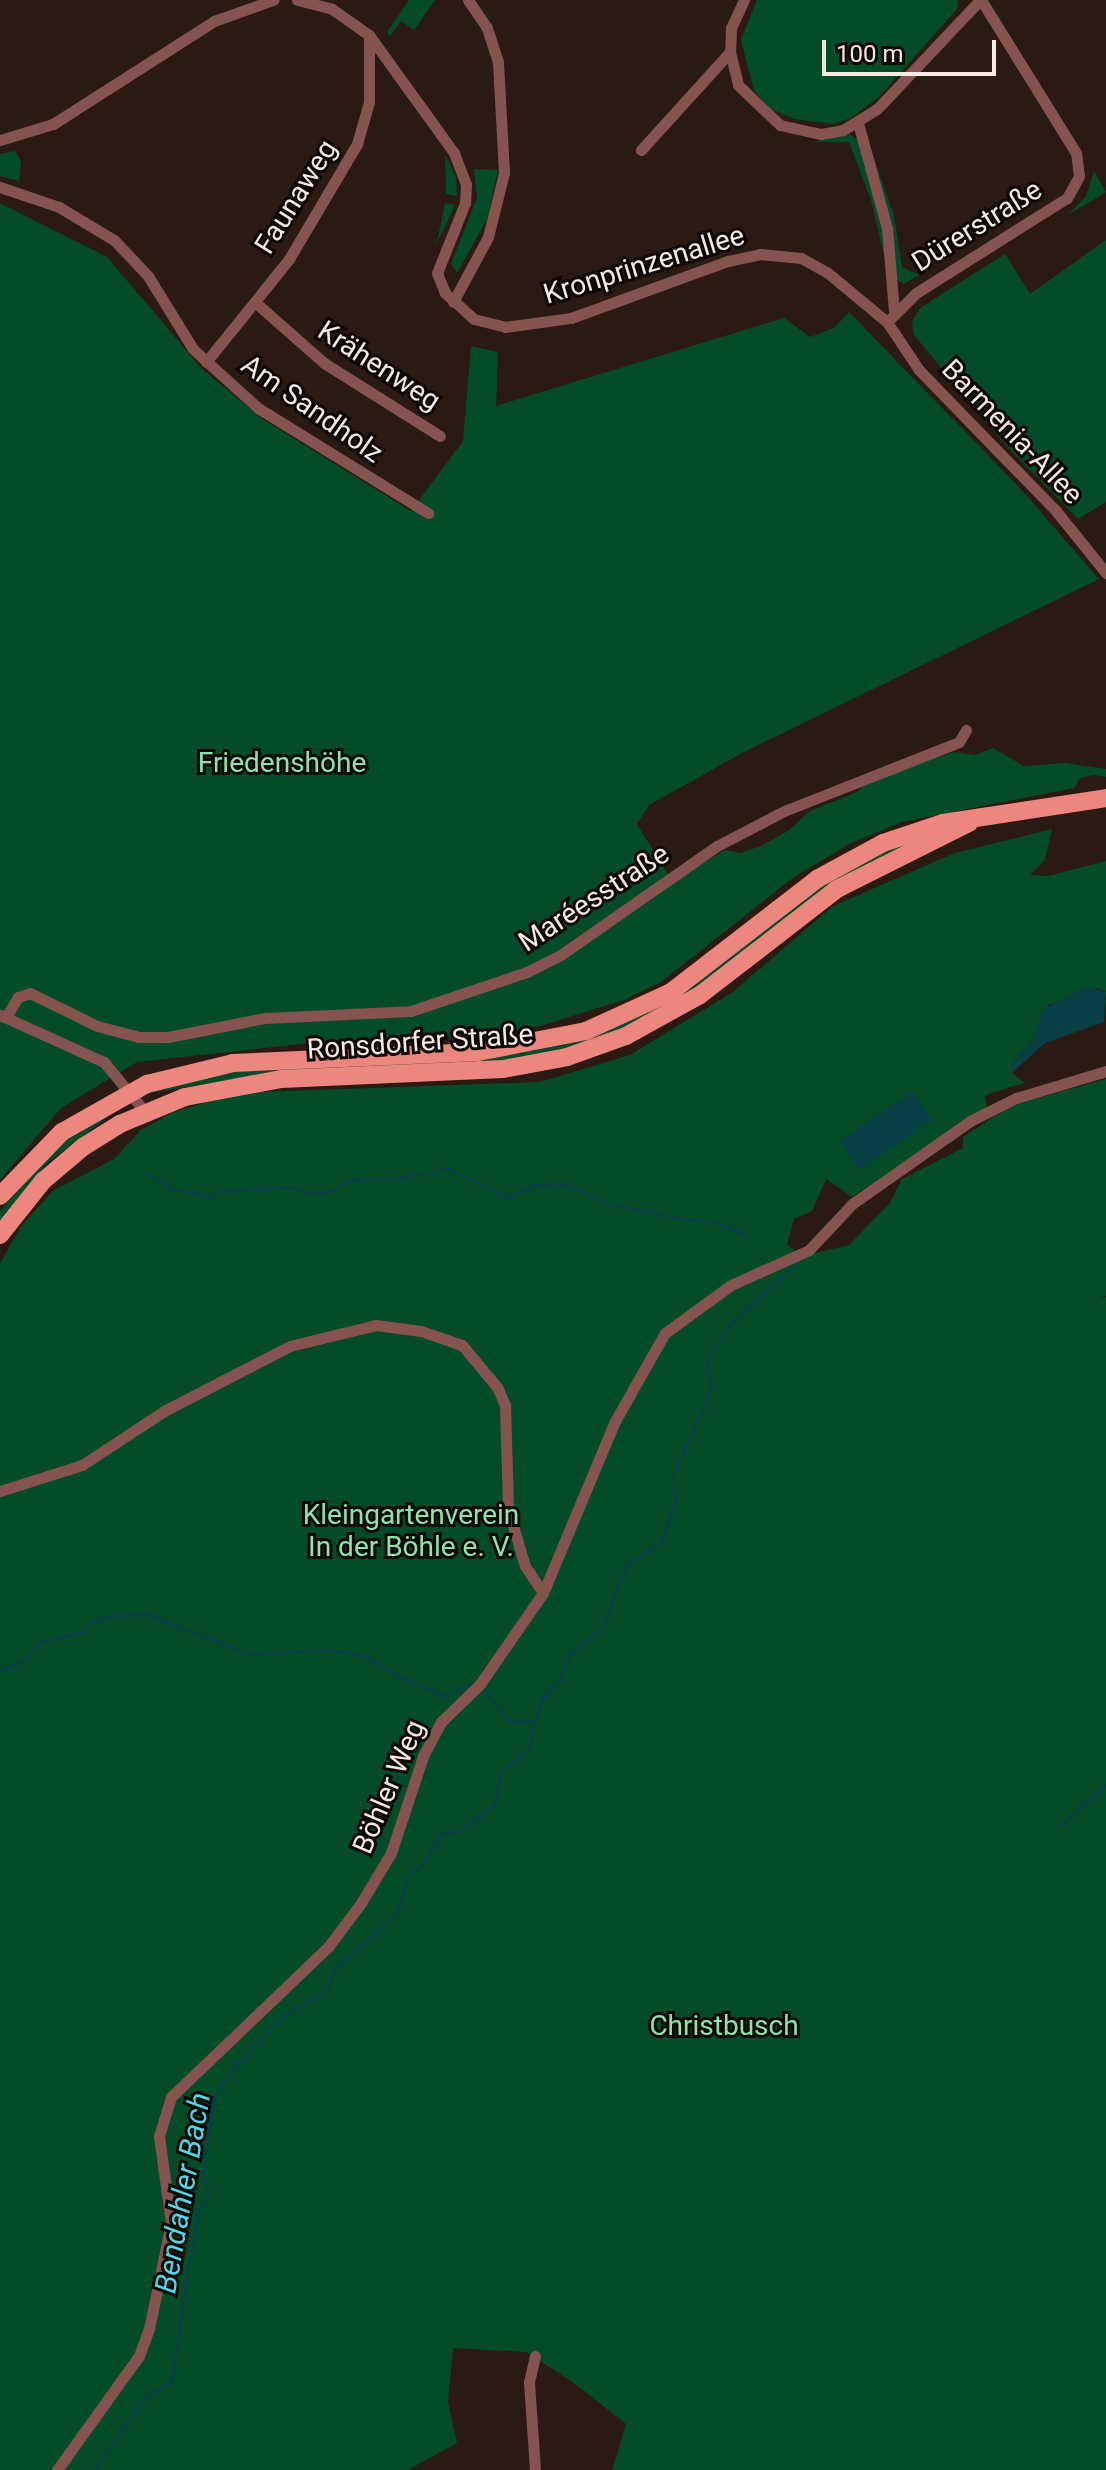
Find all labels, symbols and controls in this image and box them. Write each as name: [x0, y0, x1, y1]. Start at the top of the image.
scale bar: [826, 24, 1000, 74]
text: 100 m: [836, 40, 903, 68]
street label: Faunaweg: [248, 134, 344, 260]
street label: Dürerstraße: [906, 173, 1048, 279]
street label: Kronprinzenallee: [540, 218, 748, 312]
street label: Krähenweg: [312, 314, 446, 418]
street label: Am Sandholz: [235, 348, 389, 470]
street label: Barmenia-Allee: [934, 353, 1090, 511]
park label: Friedenshöhe: [198, 746, 366, 780]
street label: Maréesstraße: [513, 837, 675, 959]
street label: Ronsdorfer Straße: [306, 1017, 534, 1067]
park label: Kleingartenverein In der Böhle e. V.: [303, 1498, 519, 1564]
street label: Böhler Weg: [346, 1715, 432, 1859]
park label: Christbusch: [649, 2009, 799, 2043]
water label: Bendahler Bach: [148, 2090, 218, 2296]

